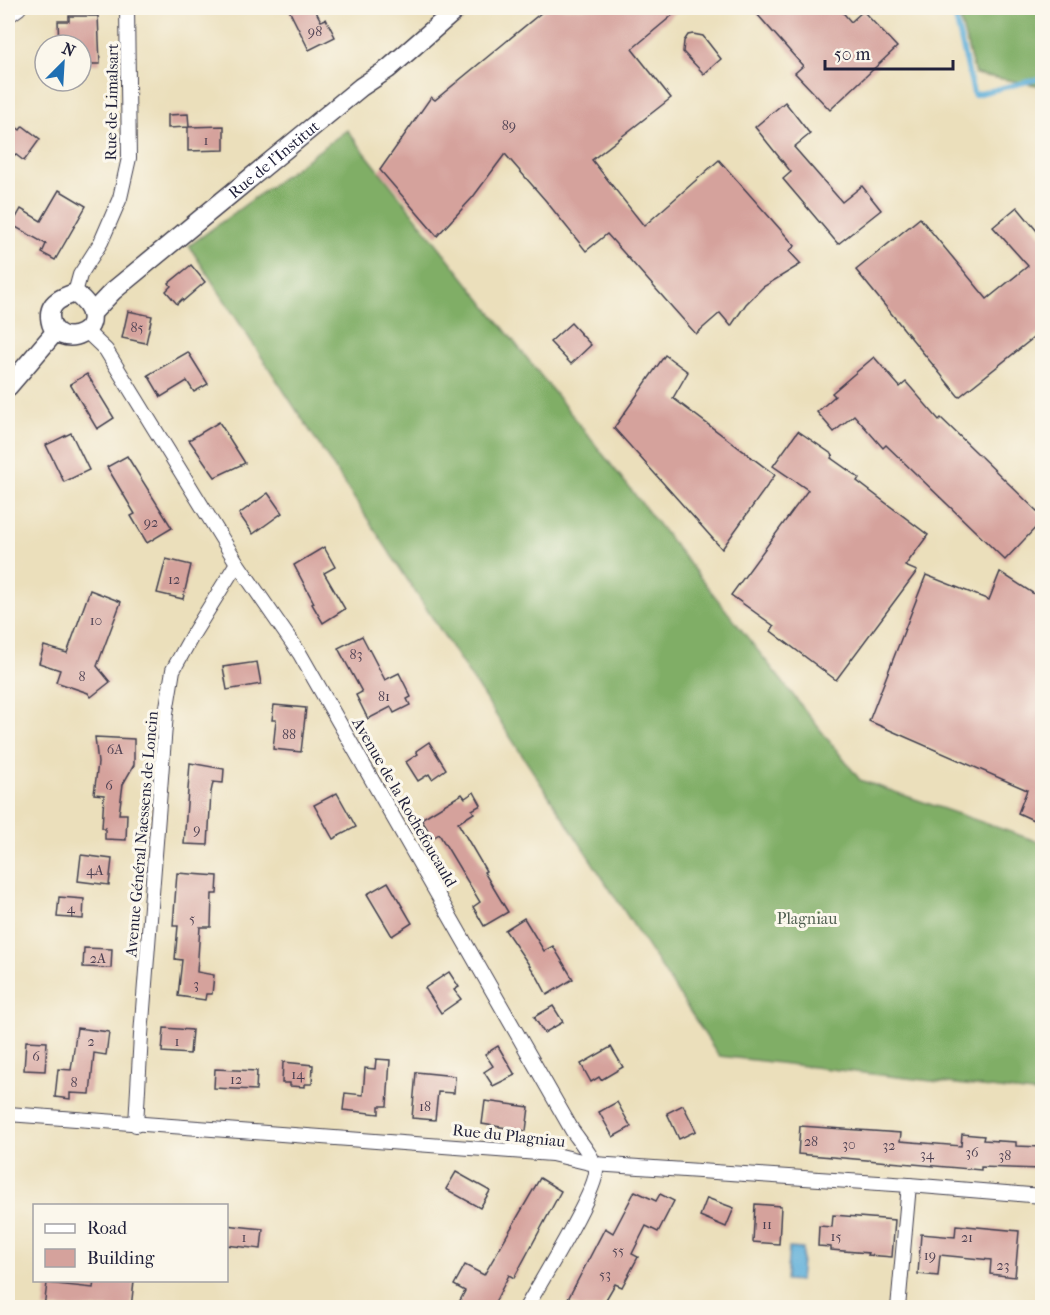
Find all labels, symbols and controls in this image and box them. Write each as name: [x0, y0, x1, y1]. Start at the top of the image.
house number: 98: [308, 23, 322, 40]
north arrow: [33, 33, 93, 93]
scale bar: [825, 33, 952, 71]
text: N: [59, 39, 79, 61]
street label: Rue de Limalsart: [101, 43, 122, 161]
text: 50 m: [834, 44, 871, 65]
street label: Rue de l'Institut: [224, 116, 323, 202]
house number: 89: [502, 117, 516, 134]
house number: 1: [204, 132, 209, 149]
house number: 85: [130, 319, 144, 336]
house number: 92: [144, 514, 158, 531]
house number: 12: [168, 571, 180, 588]
house number: 10: [90, 612, 102, 629]
house number: 83: [350, 646, 362, 663]
house number: 8: [78, 668, 86, 685]
house number: 81: [378, 688, 390, 705]
street label: Avenue Général Naessens de Loncin: [121, 709, 162, 959]
street label: Avenue de la Rochefoucauld: [348, 713, 461, 890]
house number: 88: [282, 726, 296, 743]
house number: 6A: [107, 741, 124, 758]
house number: 6: [105, 777, 113, 794]
house number: 9: [193, 821, 201, 838]
house number: 4A: [86, 862, 105, 879]
house number: 4: [67, 900, 76, 917]
park label: Plagniau: [777, 909, 837, 928]
house number: 5: [189, 910, 195, 927]
house number: 2A: [90, 950, 107, 967]
house number: 3: [193, 976, 199, 993]
house number: 2: [87, 1033, 95, 1050]
house number: 1: [175, 1033, 180, 1050]
house number: 6: [32, 1048, 40, 1065]
house number: 14: [291, 1066, 305, 1083]
house number: 12: [230, 1071, 242, 1088]
house number: 8: [70, 1074, 78, 1091]
house number: 18: [419, 1098, 431, 1115]
street label: Rue du Plagniau: [452, 1120, 566, 1151]
house number: 28: [804, 1133, 818, 1150]
house number: 30: [842, 1136, 856, 1153]
house number: 32: [883, 1137, 895, 1154]
house number: 36: [965, 1144, 979, 1161]
house number: 34: [920, 1146, 935, 1163]
house number: 38: [999, 1147, 1011, 1164]
legend: [33, 1204, 228, 1282]
house number: 11: [762, 1216, 772, 1233]
text: Road: [87, 1218, 127, 1239]
house number: 15: [831, 1228, 842, 1245]
house number: 1: [242, 1229, 247, 1246]
house number: 21: [961, 1229, 973, 1246]
house number: 55: [612, 1242, 624, 1259]
house number: 19: [924, 1247, 936, 1264]
text: Building: [87, 1248, 155, 1269]
house number: 23: [997, 1257, 1009, 1274]
house number: 53: [599, 1266, 611, 1283]

